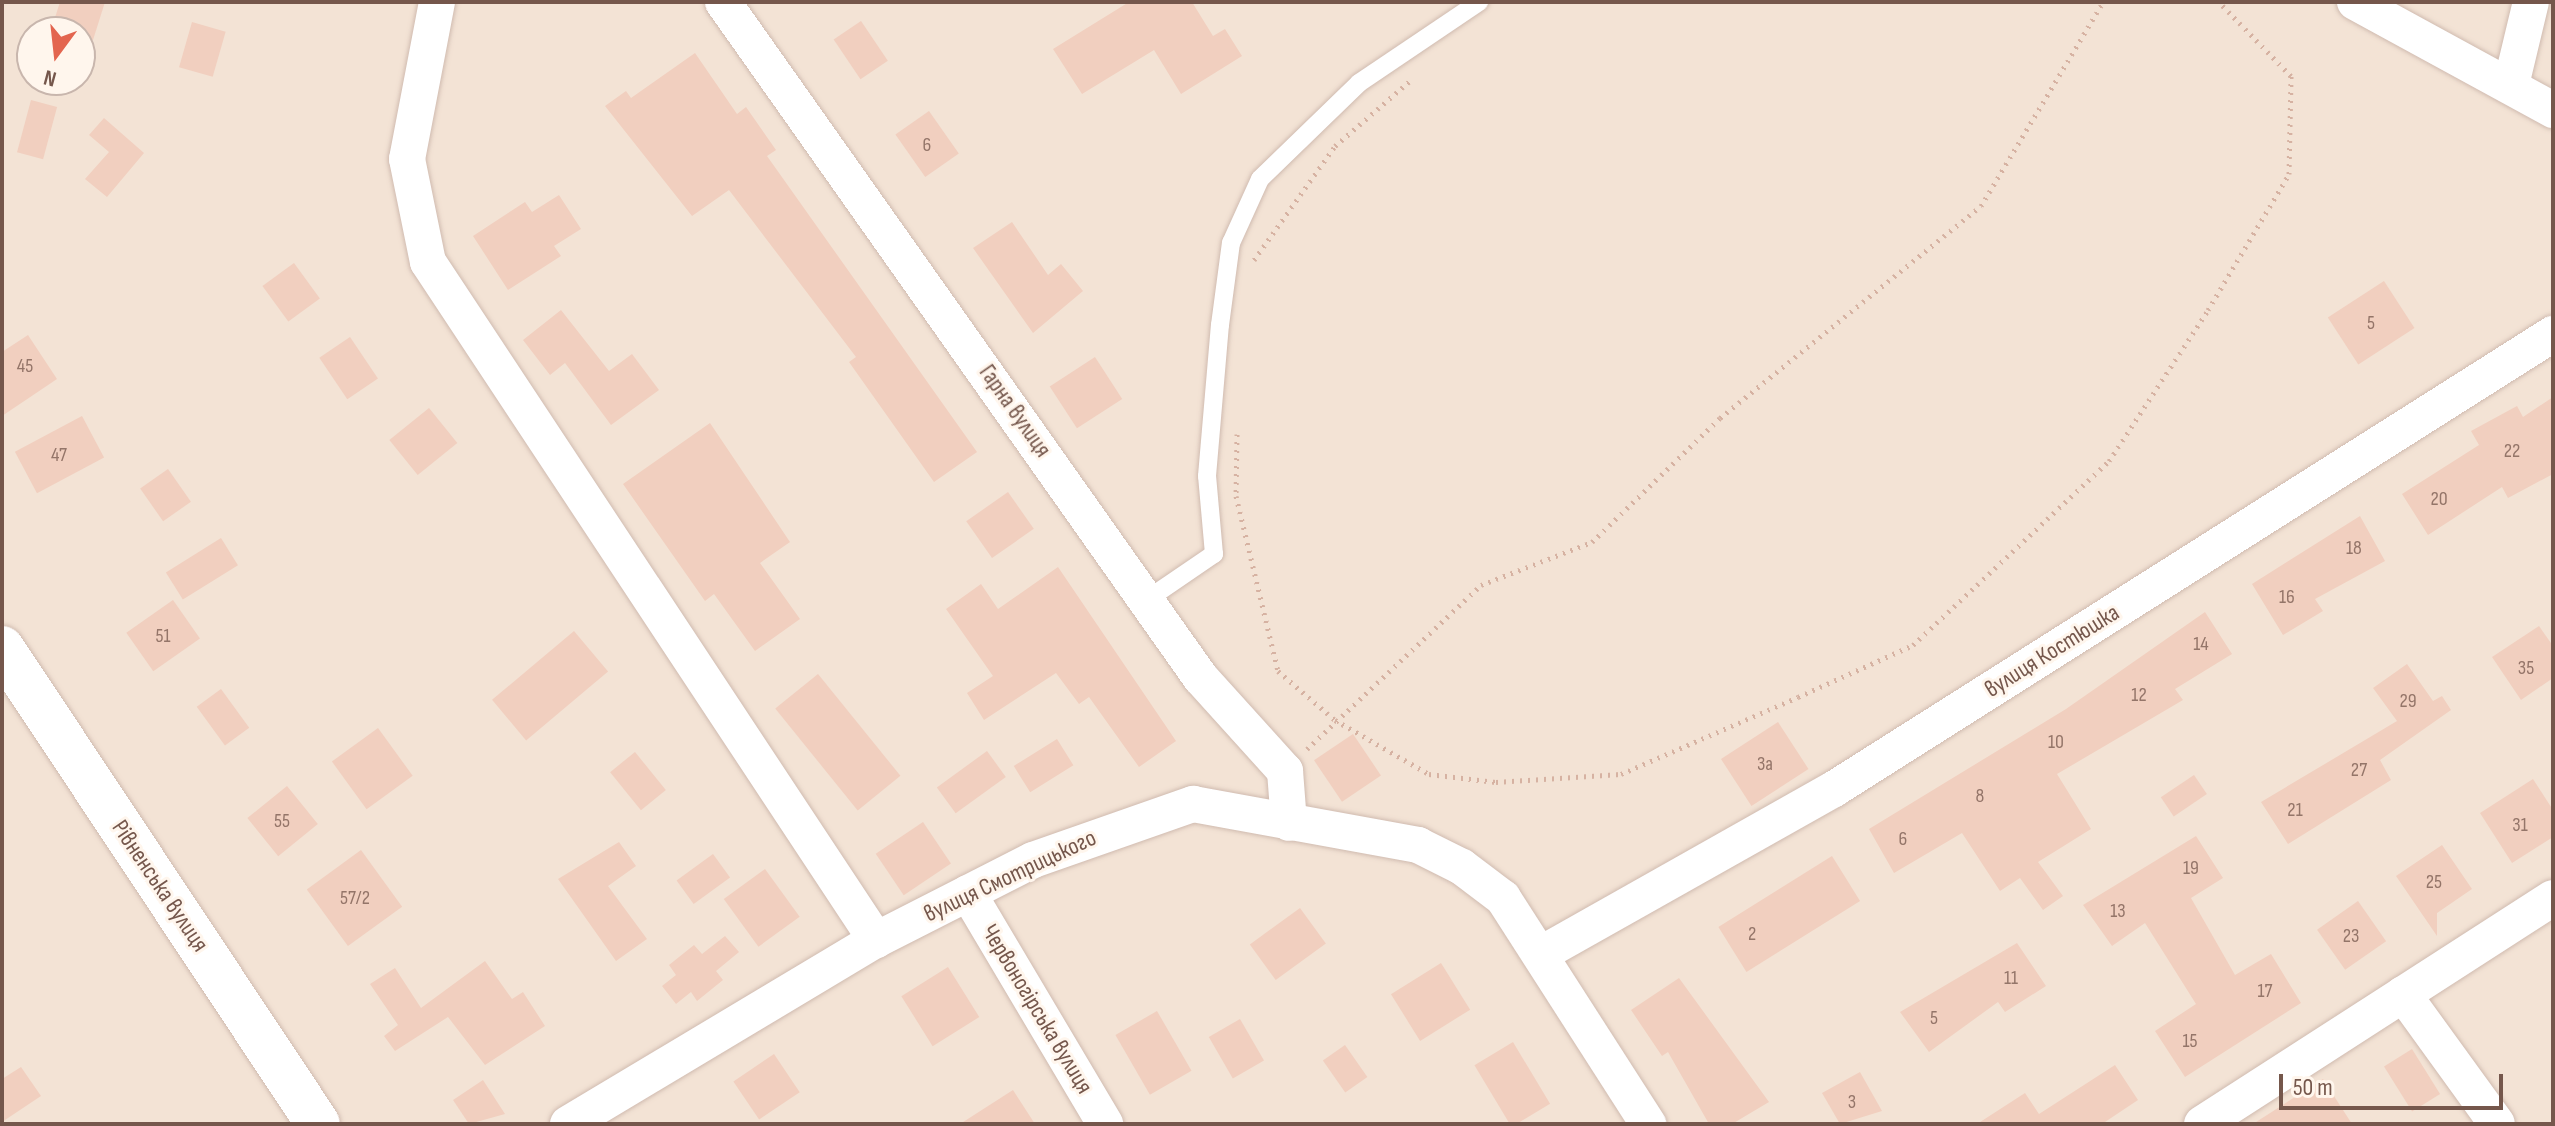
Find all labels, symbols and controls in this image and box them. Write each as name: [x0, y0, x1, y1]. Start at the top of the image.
north arrow: [16, 16, 96, 96]
text: N: [41, 63, 59, 92]
house number: 6: [923, 133, 931, 157]
house number: 5: [2367, 311, 2375, 335]
house number: 45: [17, 354, 33, 378]
street label: Гарна вулиця: [973, 359, 1057, 463]
house number: 22: [2504, 439, 2520, 463]
house number: 47: [51, 443, 67, 467]
house number: 20: [2430, 487, 2448, 511]
house number: 18: [2346, 536, 2362, 560]
house number: 16: [2279, 585, 2295, 609]
street label: вулиця Костюшка: [1979, 598, 2125, 704]
house number: 51: [155, 624, 171, 648]
house number: 14: [2193, 632, 2209, 656]
house number: 35: [2518, 656, 2534, 680]
house number: 12: [2131, 683, 2147, 707]
house number: 29: [2399, 689, 2417, 713]
house number: 10: [2048, 730, 2064, 754]
house number: 3а: [1757, 752, 1773, 776]
house number: 27: [2351, 758, 2367, 782]
house number: 8: [1976, 784, 1984, 808]
house number: 21: [2287, 798, 2303, 822]
house number: 55: [274, 809, 290, 833]
house number: 31: [2512, 813, 2528, 837]
street label: Рівненська вулиця: [105, 815, 215, 957]
street label: вулиця Смотрицького: [919, 823, 1101, 929]
house number: 6: [1899, 827, 1907, 851]
house number: 19: [2183, 856, 2199, 880]
house number: 25: [2426, 870, 2442, 894]
house number: 57/2: [340, 886, 370, 910]
house number: 13: [2110, 899, 2126, 923]
street label: Червоногірська вулиця: [975, 919, 1099, 1099]
house number: 2: [1748, 922, 1756, 946]
house number: 23: [2343, 924, 2359, 948]
house number: 11: [2004, 966, 2018, 990]
house number: 17: [2258, 979, 2272, 1003]
house number: 5: [1930, 1006, 1938, 1030]
house number: 15: [2182, 1029, 2198, 1053]
scale bar: [2283, 1058, 2507, 1108]
text: 50 m: [2293, 1073, 2333, 1102]
house number: 3: [1848, 1090, 1856, 1114]

